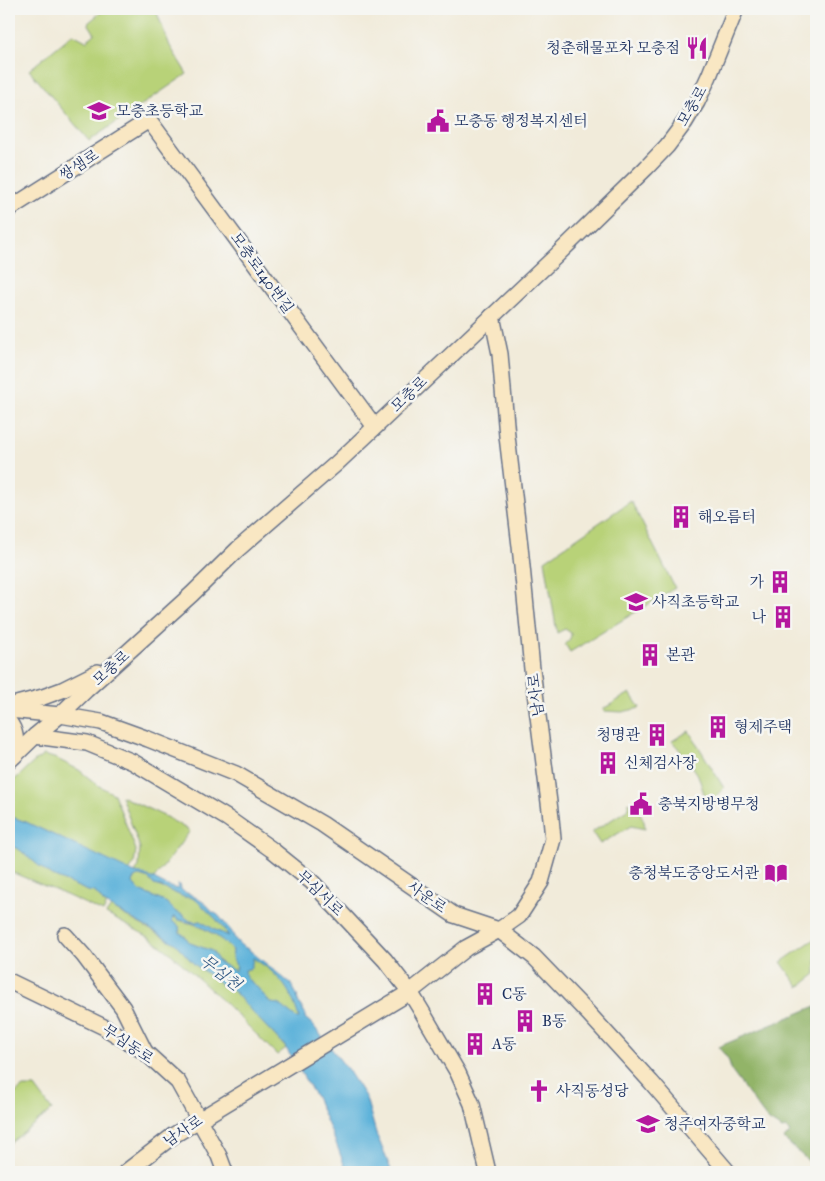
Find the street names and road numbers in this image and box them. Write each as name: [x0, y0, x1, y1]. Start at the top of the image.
street label: 모충로: [673, 82, 711, 129]
street label: 쌍샘로: [56, 145, 103, 184]
street label: 모충로140번길: [227, 229, 297, 317]
street label: 모충로: [387, 372, 431, 416]
street label: 모충로: [89, 646, 134, 689]
street label: 남사로: [524, 672, 548, 718]
street label: 무심서로: [293, 866, 347, 920]
street label: 사운로: [404, 877, 450, 917]
street label: 무심동로: [99, 1020, 157, 1068]
street label: 남사로: [160, 1111, 206, 1151]

